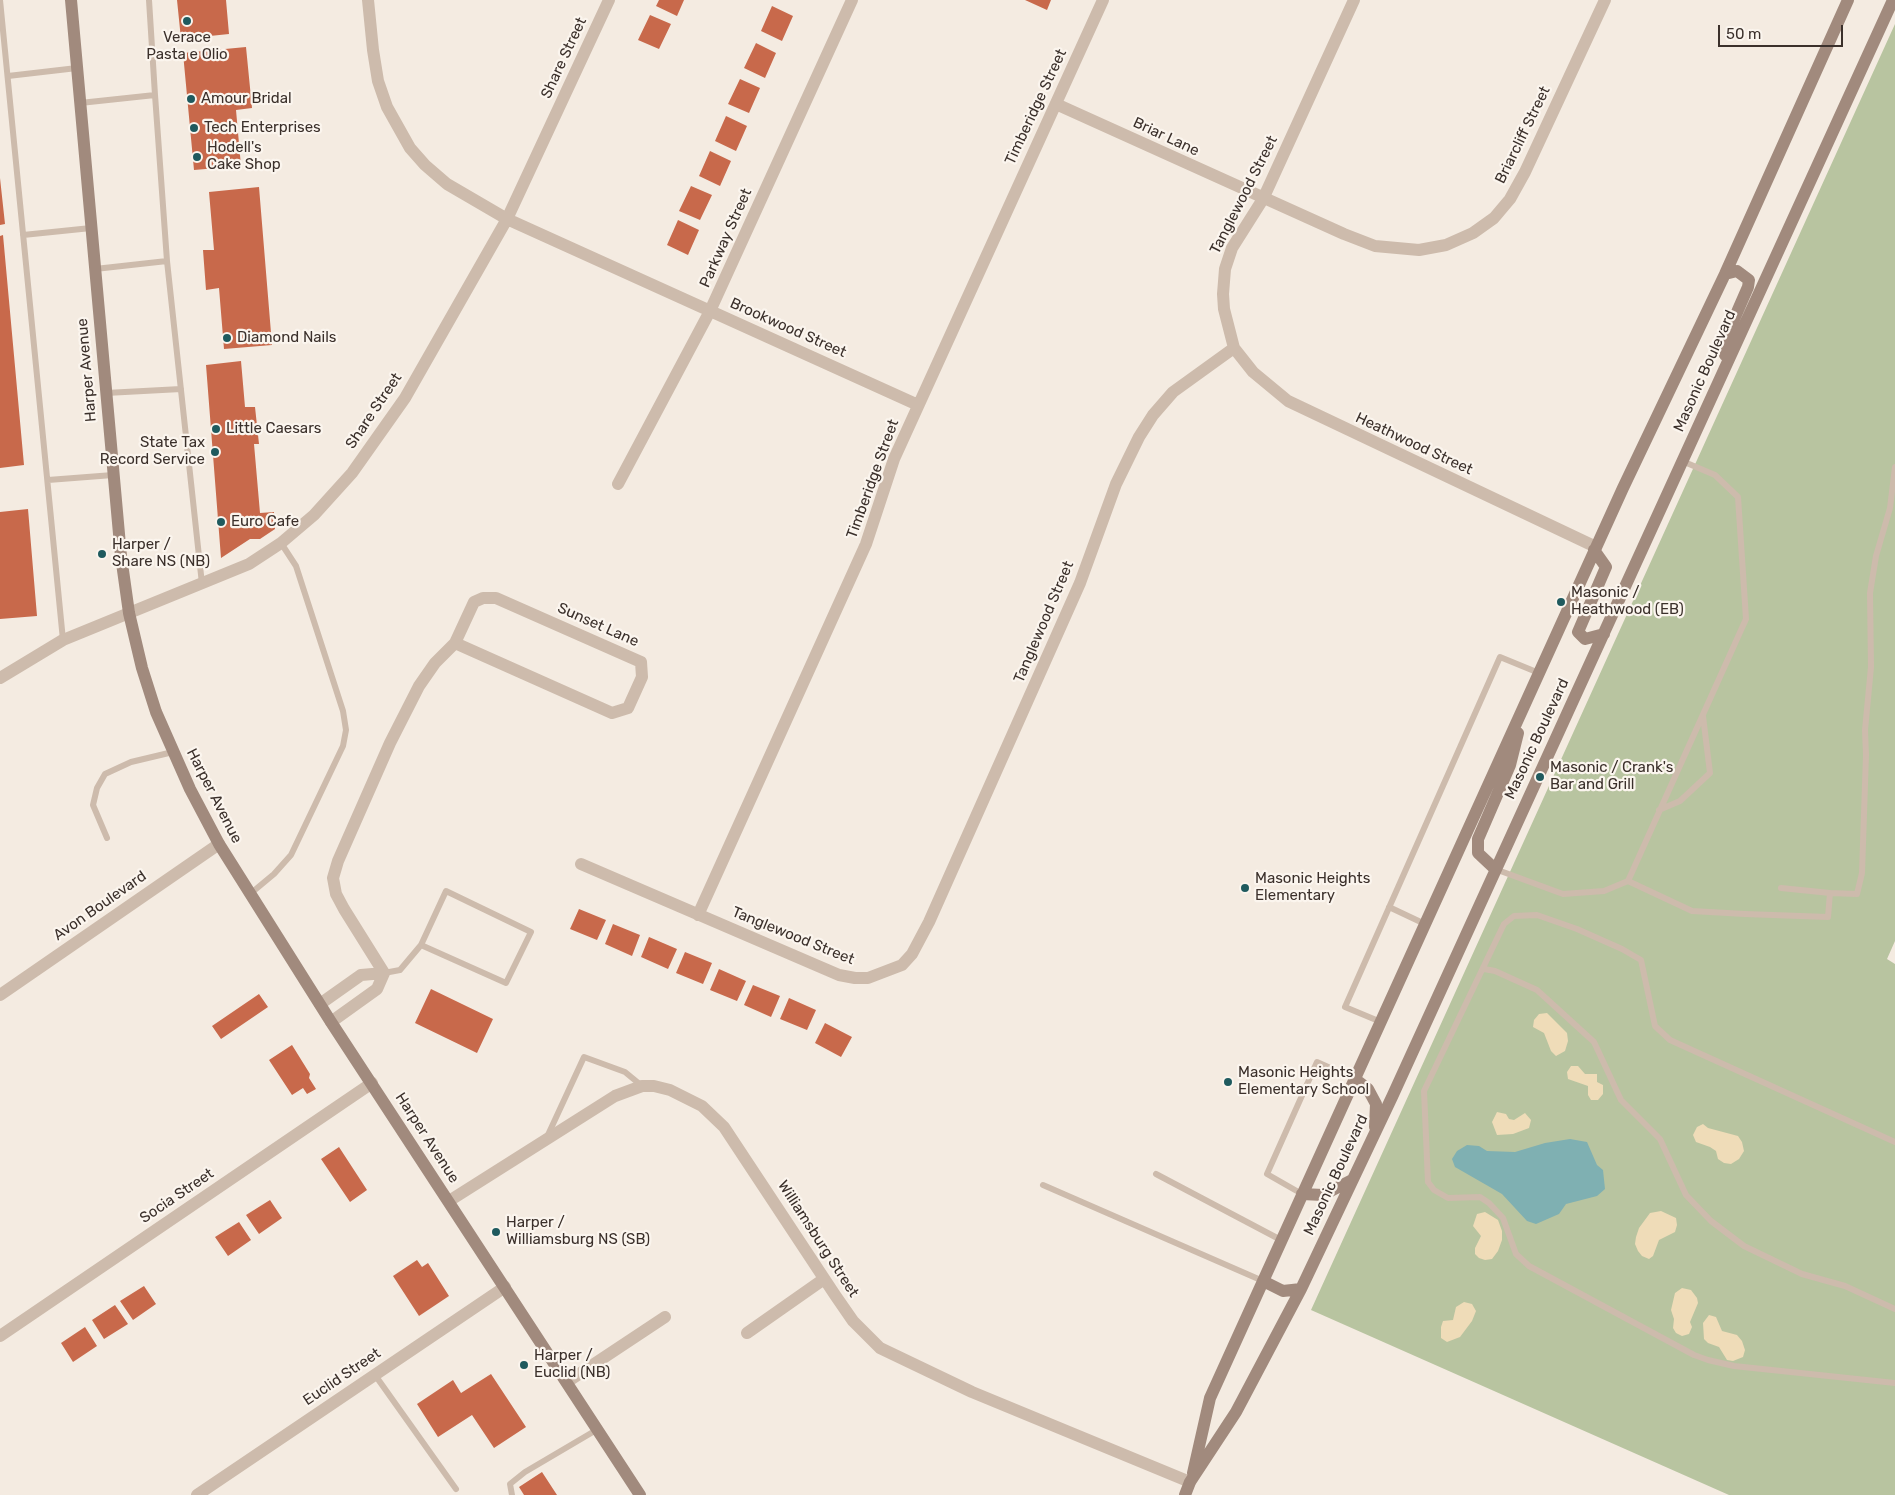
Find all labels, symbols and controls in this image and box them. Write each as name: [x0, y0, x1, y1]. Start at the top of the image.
street label: Share Street: [537, 14, 591, 102]
marker: Verace Pasta e Olio: [181, 15, 193, 27]
scale bar: [1720, 15, 1845, 47]
text: 50 m: [1726, 25, 1761, 43]
place label: Verace Pasta e Olio: [146, 29, 228, 64]
street label: Timberidge Street: [1001, 46, 1071, 168]
street label: Briarcliff Street: [1492, 83, 1554, 187]
place label: Amour Bridal: [201, 90, 292, 108]
marker: Amour Bridal: [185, 93, 197, 105]
street label: Briar Lane: [1130, 114, 1202, 160]
place label: Tech Enterprises: [204, 119, 321, 137]
marker: Tech Enterprises: [188, 122, 200, 134]
street label: Tanglewood Street: [1206, 133, 1282, 257]
place label: Hodell's Cake Shop: [207, 139, 281, 174]
marker: Hodell's Cake Shop: [191, 151, 203, 163]
street label: Parkway Street: [696, 186, 756, 290]
street label: Brookwood Street: [727, 294, 849, 362]
street label: Masonic Boulevard: [1670, 307, 1740, 435]
street label: Harper Avenue: [74, 317, 100, 423]
place label: Diamond Nails: [237, 329, 337, 347]
marker: Diamond Nails: [221, 332, 233, 344]
street label: Share Street: [342, 370, 406, 452]
street label: Heathwood Street: [1353, 409, 1475, 479]
street label: Timberidge Street: [843, 417, 903, 541]
place label: Little Caesars: [226, 420, 321, 438]
marker: Little Caesars: [210, 423, 222, 435]
place label: State Tax Record Service: [100, 434, 205, 469]
marker: State Tax Record Service: [209, 446, 221, 458]
place label: Euro Cafe: [231, 513, 299, 531]
marker: Euro Cafe: [215, 516, 227, 528]
place label: Harper / Share NS (NB): [112, 536, 210, 571]
marker: Harper / Share NS (NB): [96, 548, 108, 560]
street label: Tanglewood Street: [1010, 558, 1078, 686]
place label: Masonic / Heathwood (EB): [1571, 584, 1684, 619]
marker: Masonic / Heathwood (EB): [1555, 596, 1567, 608]
street label: Sunset Lane: [555, 599, 641, 651]
street label: Masonic Boulevard: [1501, 676, 1573, 802]
street label: Harper Avenue: [182, 746, 246, 846]
place label: Masonic / Crank's Bar and Grill: [1550, 759, 1673, 794]
marker: Masonic / Crank's Bar and Grill: [1534, 771, 1546, 783]
street label: Avon Boulevard: [50, 867, 150, 945]
place label: Masonic Heights Elementary: [1255, 870, 1370, 905]
marker: Masonic Heights Elementary: [1239, 882, 1251, 894]
street label: Tanglewood Street: [729, 903, 857, 969]
place label: Masonic Heights Elementary School: [1238, 1064, 1369, 1099]
marker: Masonic Heights Elementary School: [1222, 1076, 1234, 1088]
street label: Harper Avenue: [391, 1090, 463, 1186]
street label: Masonic Boulevard: [1300, 1112, 1372, 1238]
street label: Socia Street: [137, 1165, 217, 1227]
street label: Williamsburg Street: [774, 1177, 862, 1301]
place label: Harper / Williamsburg NS (SB): [506, 1214, 650, 1249]
marker: Harper / Williamsburg NS (SB): [490, 1226, 502, 1238]
street label: Euclid Street: [300, 1344, 384, 1410]
place label: Harper / Euclid (NB): [534, 1347, 610, 1382]
marker: Harper / Euclid (NB): [518, 1359, 530, 1371]

